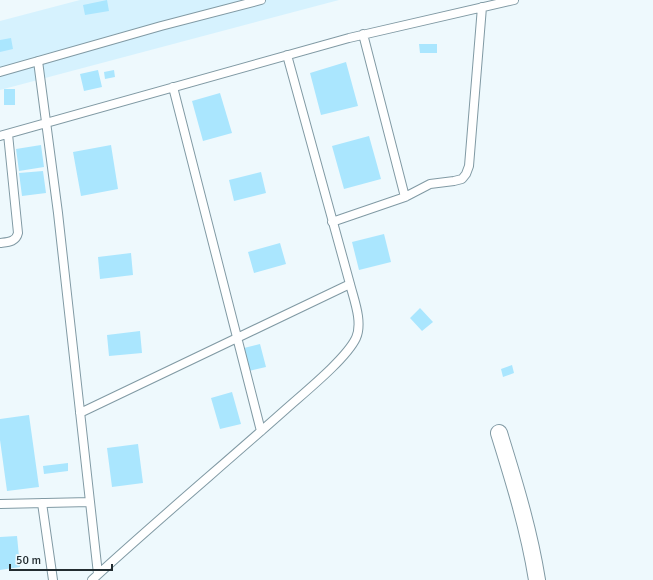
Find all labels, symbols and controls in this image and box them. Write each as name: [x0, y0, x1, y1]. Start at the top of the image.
scale bar: [10, 546, 112, 572]
text: 50 m: [16, 553, 41, 568]

